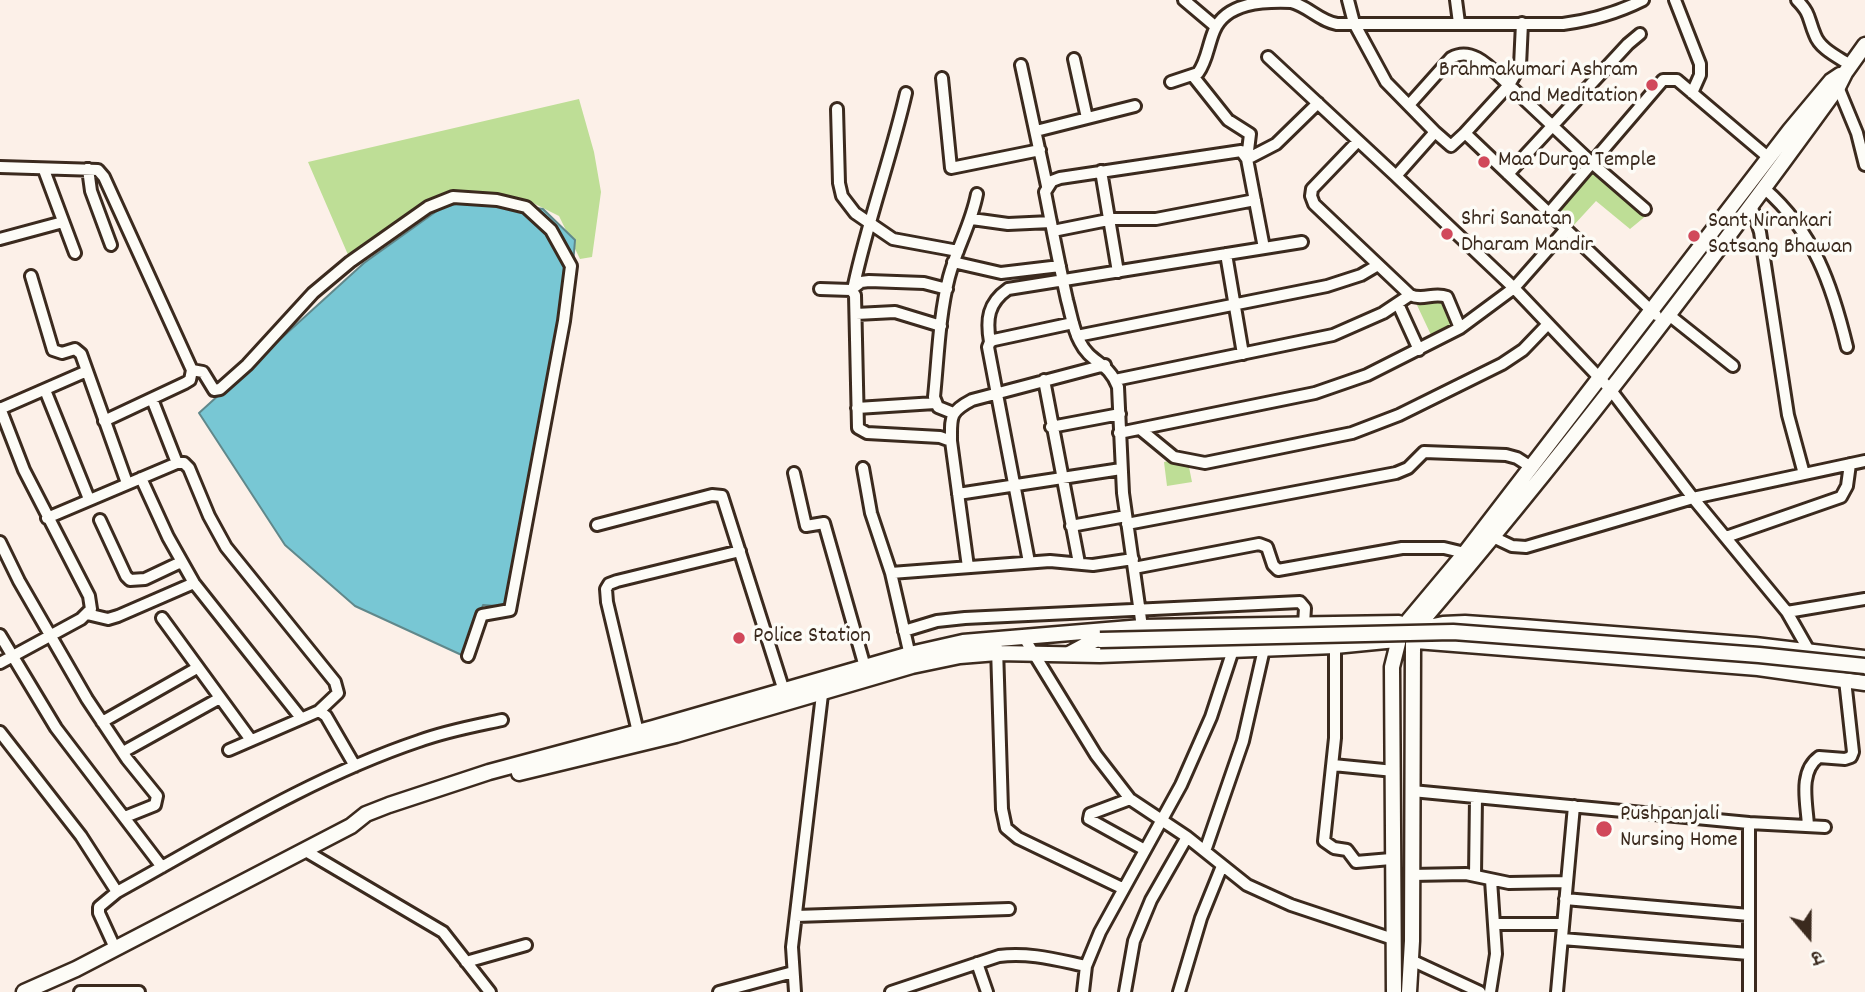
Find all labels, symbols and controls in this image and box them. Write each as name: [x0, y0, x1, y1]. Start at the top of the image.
place label: Brahmakumari Ashram and Meditation: [1439, 58, 1638, 112]
marker: Brahmakumari Ashram and Meditation: [1644, 77, 1660, 93]
place label: Maa Durga Temple: [1498, 148, 1656, 176]
marker: Maa Durga Temple: [1476, 154, 1492, 170]
place label: Shri Sanatan Dharam Mandir: [1461, 207, 1593, 261]
place label: Sant Nirankari Satsang Bhawan: [1708, 209, 1852, 263]
marker: Shri Sanatan Dharam Mandir: [1439, 226, 1455, 242]
marker: Sant Nirankari Satsang Bhawan: [1686, 228, 1702, 244]
place label: Police Station: [753, 624, 871, 652]
marker: Police Station: [731, 630, 747, 646]
place label: Pushpanjali Nursing Home: [1620, 802, 1738, 856]
marker: Pushpanjali Nursing Home: [1594, 819, 1614, 839]
north arrow: [1774, 901, 1844, 971]
text: उ: [1807, 942, 1826, 971]

